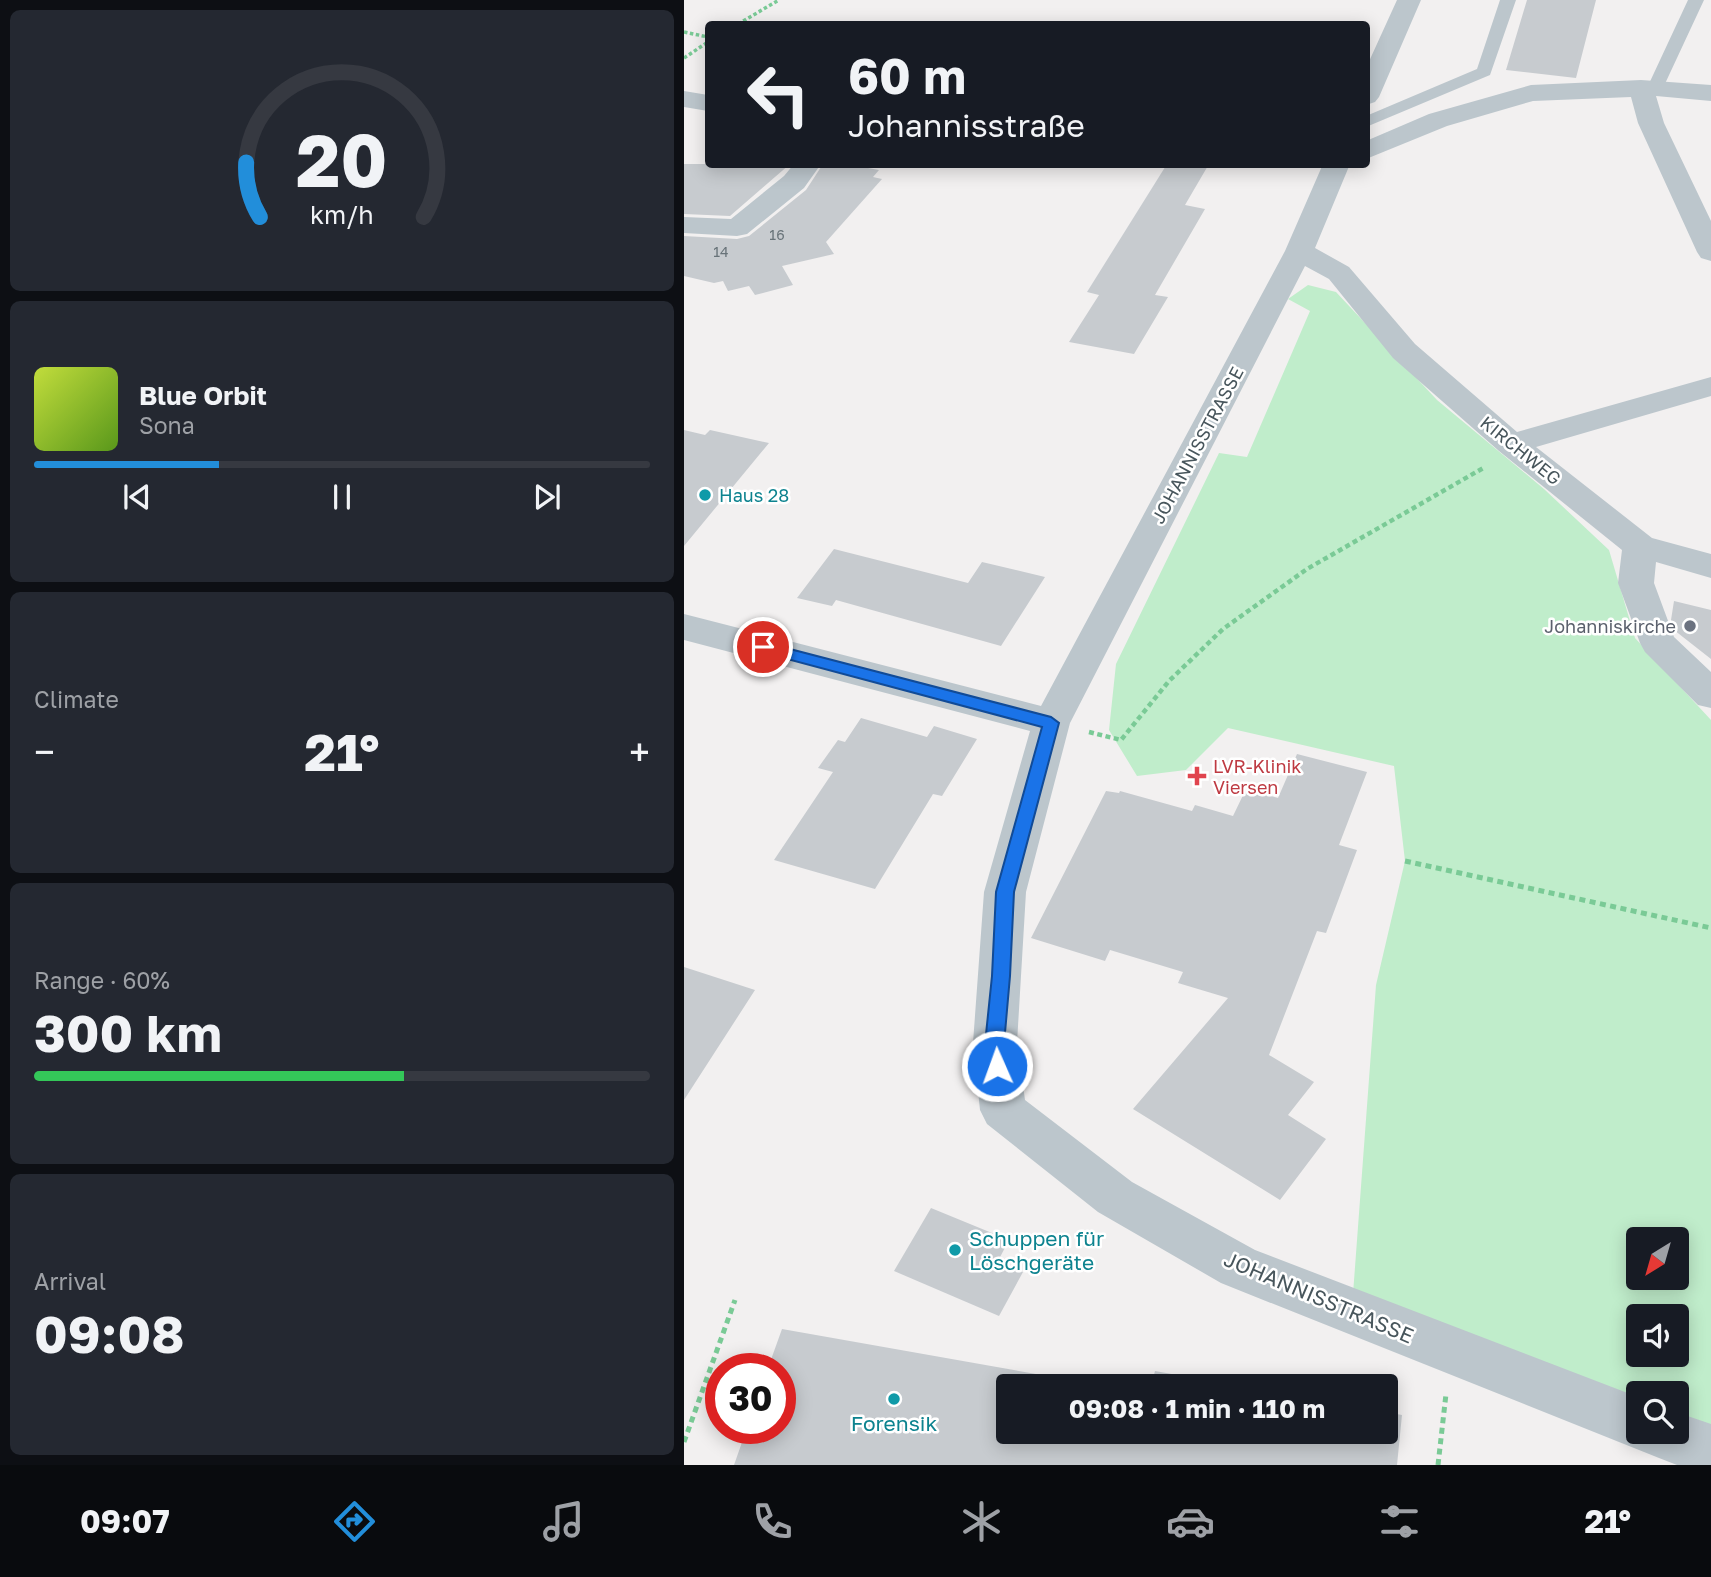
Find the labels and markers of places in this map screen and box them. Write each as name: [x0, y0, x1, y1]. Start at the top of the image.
place label: Haus 28: [719, 484, 789, 506]
marker: Haus 28: [697, 487, 713, 503]
place label: Johanniskirche: [1544, 615, 1676, 637]
pin: [733, 617, 793, 677]
marker: Johanniskirche: [1682, 618, 1698, 634]
place label: LVR-Klinik Viersen: [1213, 755, 1302, 798]
marker: LVR-Klinik Viersen: [1187, 766, 1207, 786]
place label: Schuppen für Löschgeräte: [969, 1225, 1104, 1275]
marker: Schuppen für Löschgeräte: [947, 1242, 963, 1258]
marker: Forensik: [886, 1391, 902, 1407]
place label: Forensik: [851, 1410, 937, 1436]

